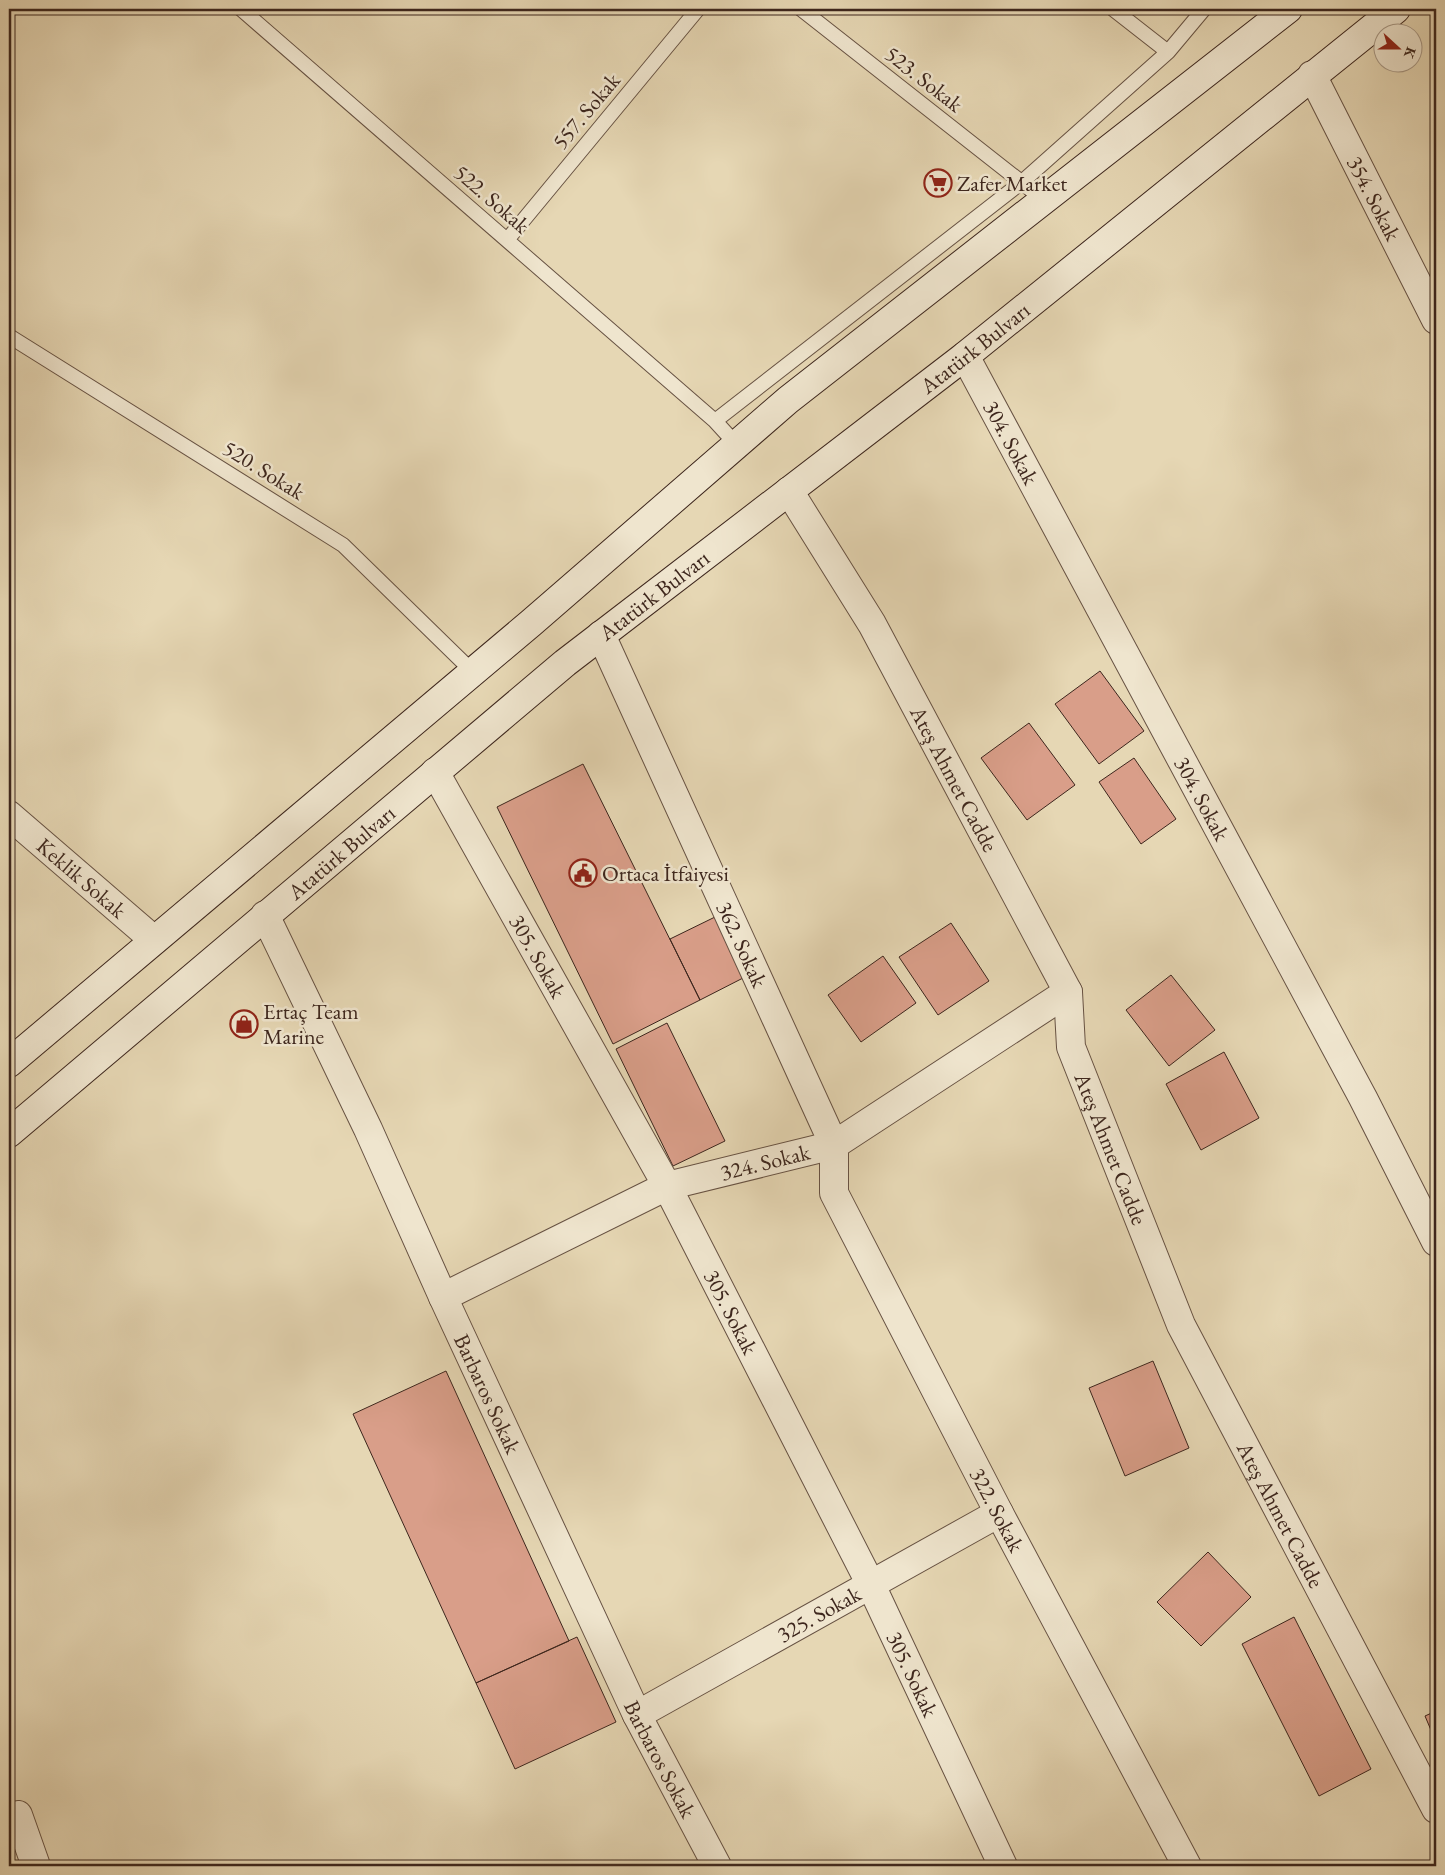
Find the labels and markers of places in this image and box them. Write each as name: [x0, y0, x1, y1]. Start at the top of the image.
supermarket icon: Zafer Market: [923, 168, 953, 198]
place label: Zafer Market: [957, 169, 1067, 198]
public building icon: Ortaca İtfaiyesi: [568, 858, 598, 888]
place label: Ortaca İtfaiyesi: [602, 859, 729, 888]
place label: Ertaç Team Marine: [263, 997, 359, 1051]
shop icon: Ertaç Team Marine: [229, 1009, 259, 1039]

